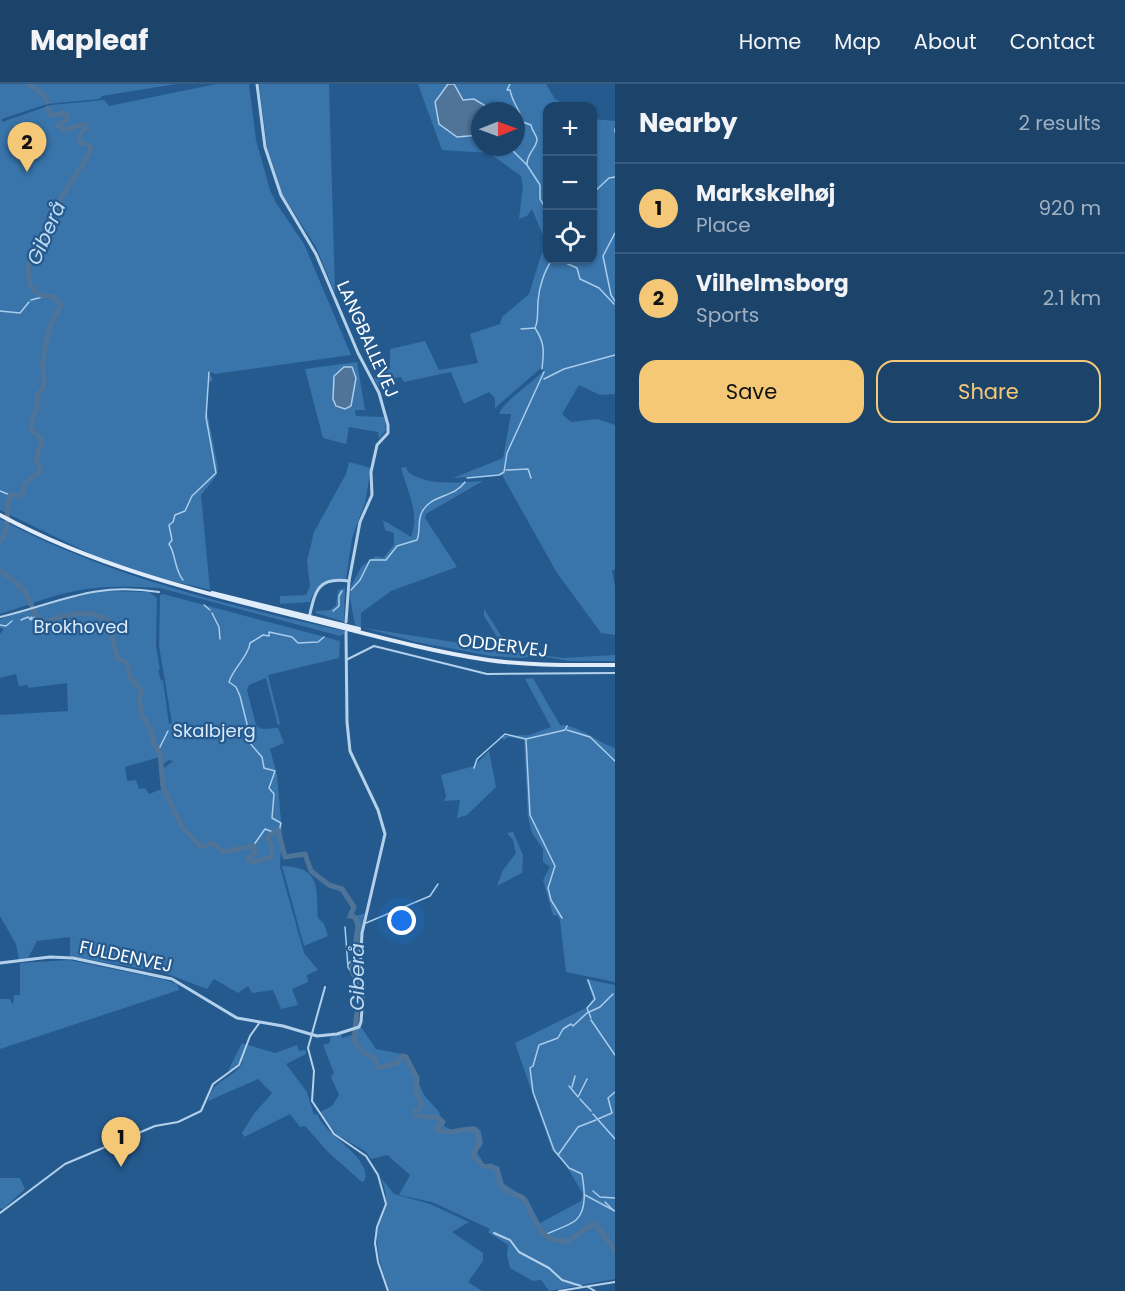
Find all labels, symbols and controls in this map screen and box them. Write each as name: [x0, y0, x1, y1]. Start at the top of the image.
text: Mapleaf: [30, 21, 148, 60]
text: Home: [739, 27, 801, 56]
text: Map: [834, 27, 881, 56]
text: About: [914, 27, 977, 56]
text: Contact: [1010, 27, 1095, 56]
north arrow: [471, 102, 525, 156]
map controls: [543, 102, 597, 264]
button: +: [543, 102, 597, 156]
text: Nearby: [639, 105, 737, 141]
text: 2 results: [1018, 109, 1101, 137]
pin: 2: [8, 122, 46, 172]
button: −: [543, 156, 597, 210]
text: Markskelhøj: [696, 178, 835, 209]
text: 1: [655, 194, 662, 222]
text: 920 m: [1038, 194, 1101, 222]
water label: Giberå: [20, 197, 72, 269]
button: locate: [543, 210, 597, 264]
text: Place: [696, 211, 751, 239]
text: Vilhelmsborg: [696, 268, 849, 299]
street label: LANGBALLEVEJ: [331, 277, 405, 401]
text: 2: [653, 284, 664, 312]
text: 2.1 km: [1043, 284, 1101, 312]
text: Sports: [696, 301, 759, 329]
button: Save: [639, 360, 864, 423]
button: Share: [876, 360, 1101, 423]
park label: Brokhoved: [33, 614, 129, 639]
street label: ODDERVEJ: [456, 627, 550, 663]
park label: Skalbjerg: [172, 718, 256, 743]
your location: [387, 906, 416, 935]
street label: FULDENVEJ: [77, 934, 175, 978]
water label: Giberå: [343, 943, 371, 1011]
pin: 1: [102, 1118, 140, 1167]

